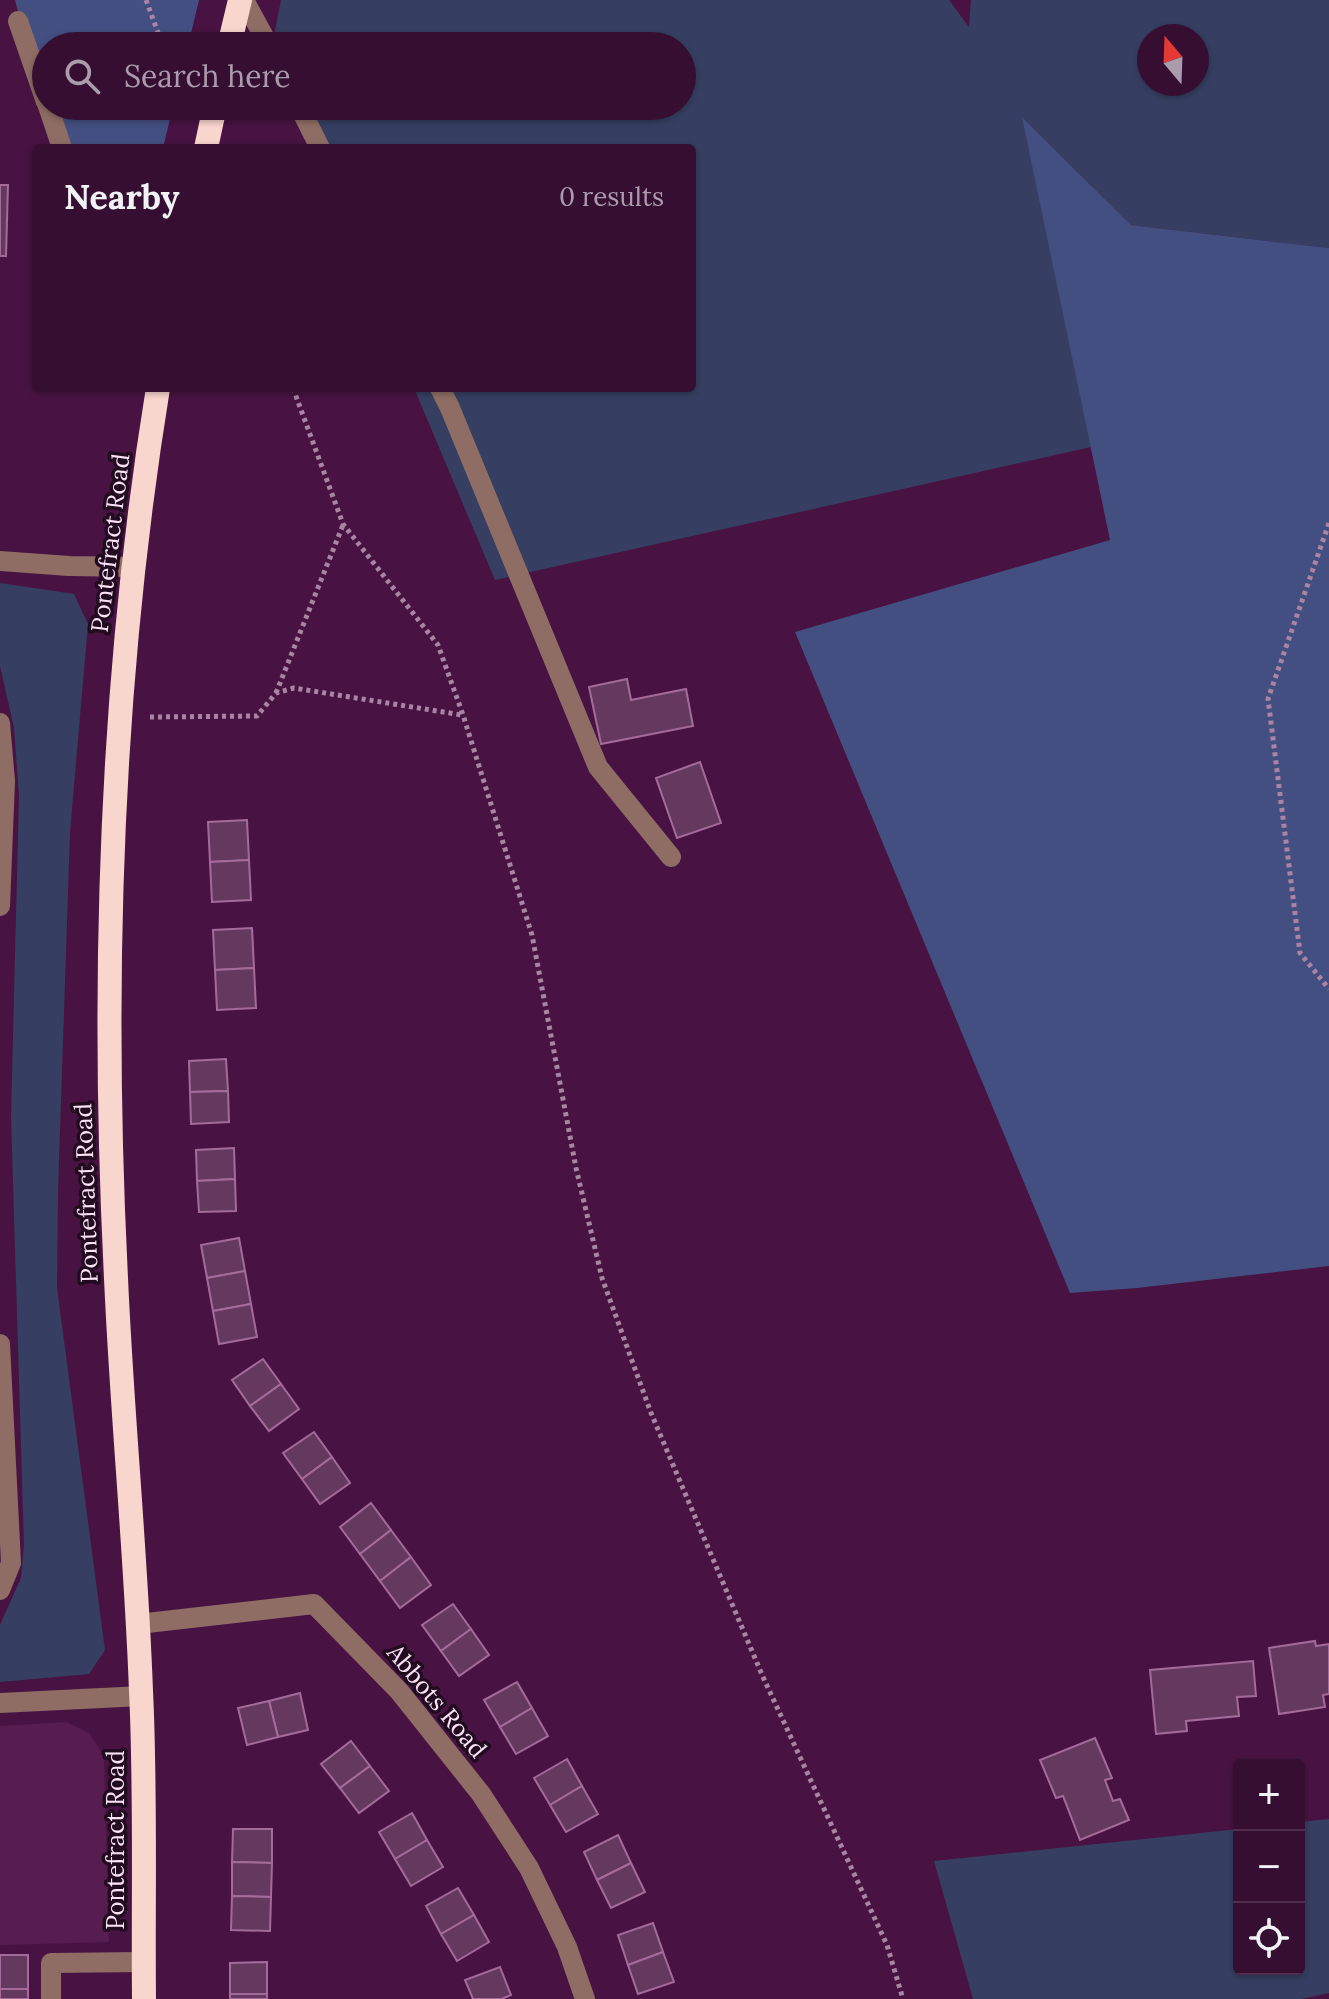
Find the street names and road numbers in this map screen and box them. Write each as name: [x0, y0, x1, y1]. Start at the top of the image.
street label: Pontefract Road: [84, 452, 136, 634]
street label: Pontefract Road: [67, 1103, 105, 1283]
street label: Abbots Road: [380, 1637, 494, 1764]
street label: Pontefract Road: [100, 1750, 131, 1930]

